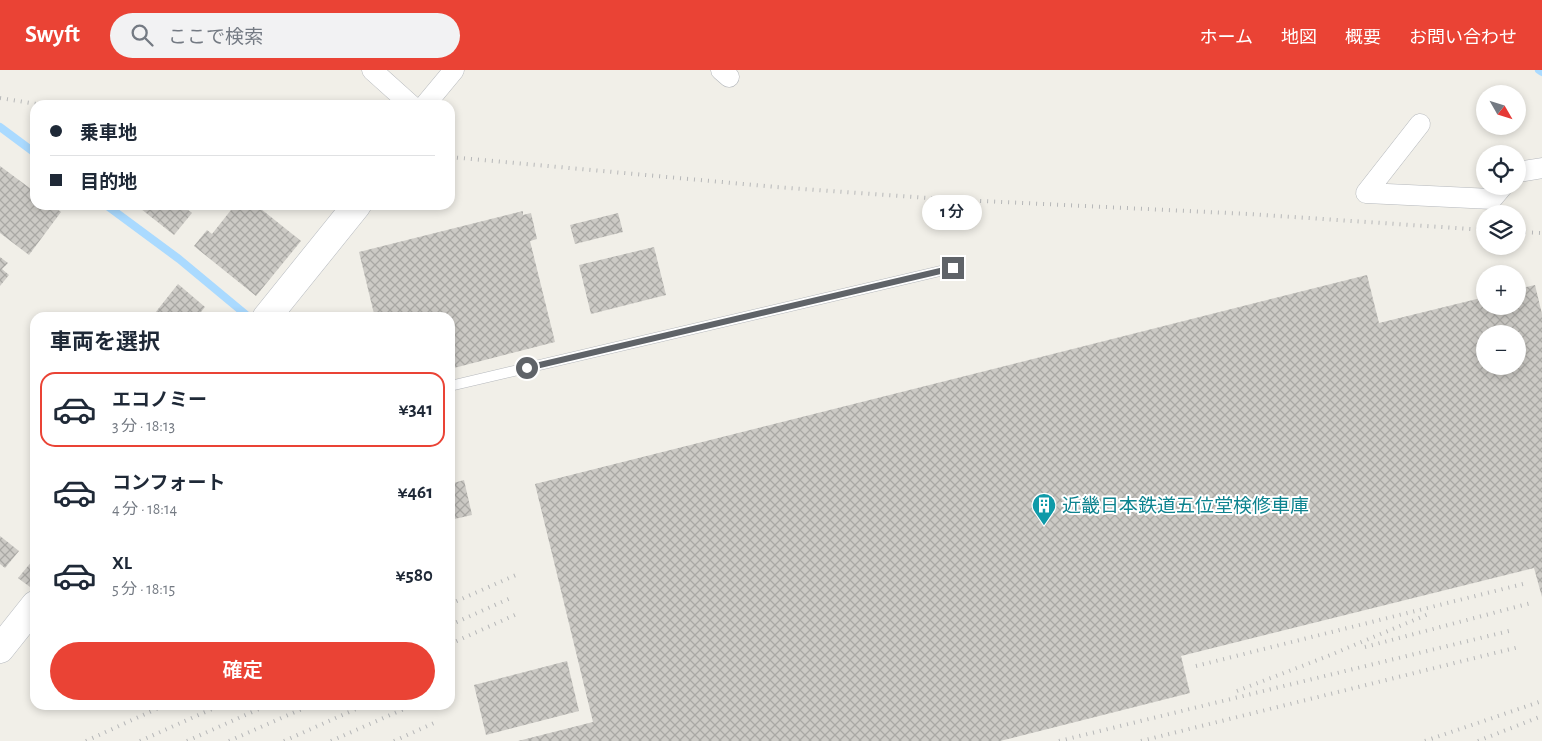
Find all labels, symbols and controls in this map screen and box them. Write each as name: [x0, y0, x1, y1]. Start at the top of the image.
search box: [110, 13, 460, 58]
icon: search: [128, 21, 156, 49]
text: Swyft: [25, 23, 80, 47]
text: ここで検索: [168, 28, 263, 47]
text: ホーム: [1200, 29, 1253, 47]
text: 地図: [1281, 29, 1317, 47]
text: 概要: [1345, 29, 1381, 47]
text: お問い合わせ: [1409, 29, 1517, 47]
north arrow: [1476, 85, 1526, 135]
map controls: [1476, 85, 1526, 375]
text: 乗車地: [80, 124, 137, 143]
button: locate: [1476, 145, 1526, 195]
text: 目的地: [80, 173, 137, 192]
callout: 1 分: [923, 196, 983, 230]
text: 1 分: [940, 204, 964, 220]
button: layers: [1476, 205, 1526, 255]
route end: [942, 257, 964, 279]
button: +: [1476, 265, 1526, 315]
button: −: [1476, 325, 1526, 375]
text: 車両を選択: [50, 331, 160, 353]
route start: [516, 357, 538, 379]
icon: car: [52, 387, 97, 432]
text: エコノミー: [112, 391, 207, 410]
text: ¥341: [398, 400, 433, 419]
text: 3 分 · 18:13: [112, 418, 175, 434]
icon: car: [52, 470, 97, 515]
text: コンフォート: [112, 474, 225, 493]
text: ¥461: [397, 483, 433, 502]
building icon: 近畿日本鉄道五位堂検修車庫: [1031, 492, 1057, 526]
place label: 近畿日本鉄道五位堂検修車庫: [1062, 495, 1309, 516]
text: 4 分 · 18:14: [112, 501, 177, 517]
icon: car: [52, 553, 97, 598]
text: XL: [112, 554, 132, 573]
text: ¥580: [396, 566, 433, 585]
text: 5 分 · 18:15: [112, 581, 175, 597]
button: 確定: [50, 642, 435, 700]

